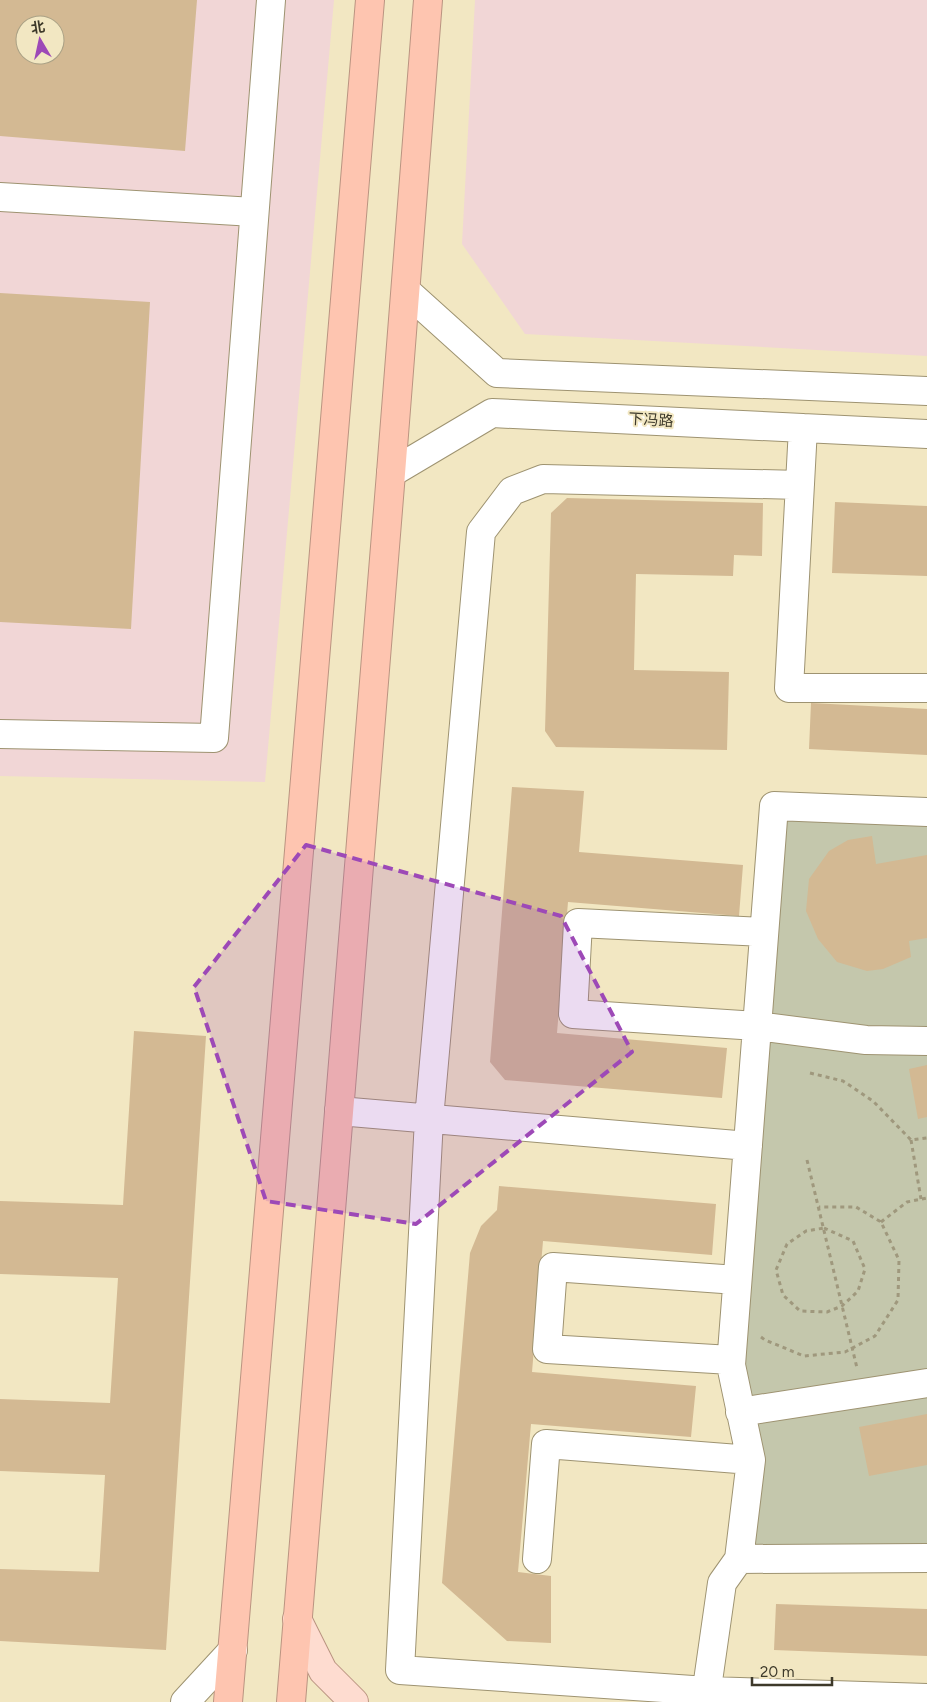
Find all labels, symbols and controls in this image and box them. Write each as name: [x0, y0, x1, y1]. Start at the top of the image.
north arrow: [15, 15, 65, 65]
text: 北: [30, 18, 46, 37]
street label: 下冯路: [628, 410, 674, 430]
scale bar: [752, 1654, 832, 1686]
text: 20 m: [760, 1663, 794, 1681]

